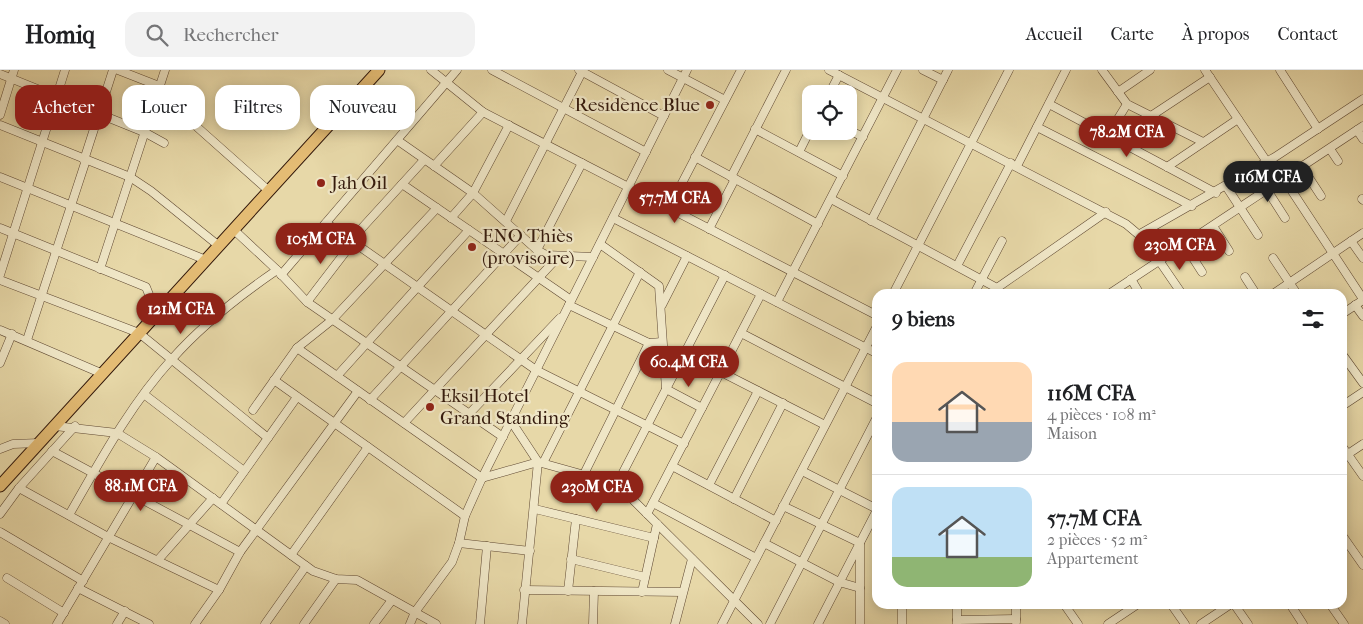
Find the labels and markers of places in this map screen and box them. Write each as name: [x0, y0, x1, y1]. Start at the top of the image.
place label: Residence Blue: [574, 94, 700, 116]
marker: Residence Blue: [704, 99, 716, 111]
pin: 78.2M CFA: [1070, 116, 1184, 158]
pin: 116M CFA: [1216, 160, 1320, 203]
place label: Jah Oil: [329, 172, 387, 194]
marker: Jah Oil: [315, 177, 327, 189]
pin: 57.7M CFA: [618, 182, 732, 224]
pin: 105M CFA: [269, 222, 373, 265]
place label: ENO Thiès (provisoire): [482, 225, 575, 269]
pin: 230M CFA: [1128, 228, 1232, 271]
marker: ENO Thiès (provisoire): [466, 241, 478, 253]
pin: 121M CFA: [129, 292, 233, 335]
pin: 60.4M CFA: [632, 346, 746, 388]
place label: Eksil Hotel Grand Standing: [440, 385, 570, 429]
marker: Eksil Hotel Grand Standing: [424, 401, 436, 413]
pin: 88.1M CFA: [84, 470, 198, 512]
pin: 230M CFA: [545, 470, 649, 513]

